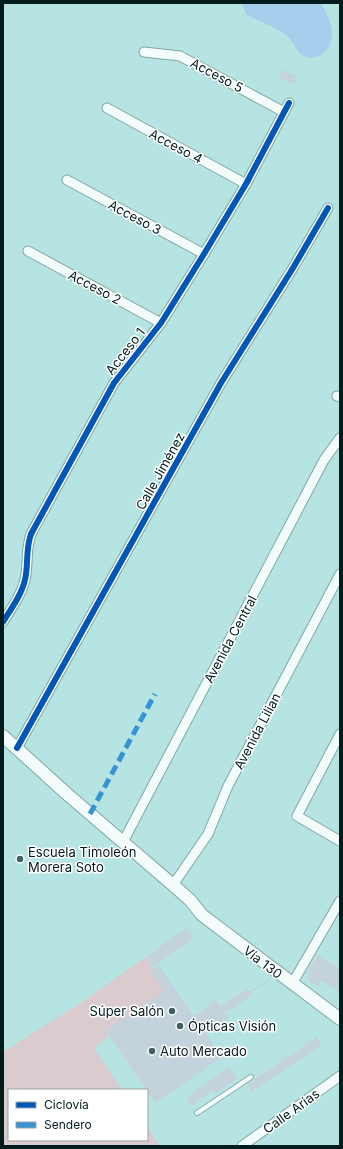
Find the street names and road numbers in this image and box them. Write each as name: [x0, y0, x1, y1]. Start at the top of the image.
street label: Acceso 5: [188, 54, 246, 96]
street label: Acceso 4: [147, 125, 205, 167]
street label: Acceso 3: [106, 196, 164, 238]
street label: Acceso 2: [66, 266, 124, 308]
street label: Acceso 1: [102, 324, 148, 378]
street label: Calle Jiménez: [132, 429, 188, 513]
street label: Avenida Central: [200, 592, 260, 686]
street label: Avenida Lilian: [230, 690, 284, 772]
street label: Vía 130: [240, 942, 286, 982]
street label: Calle Arias: [260, 1085, 322, 1137]

